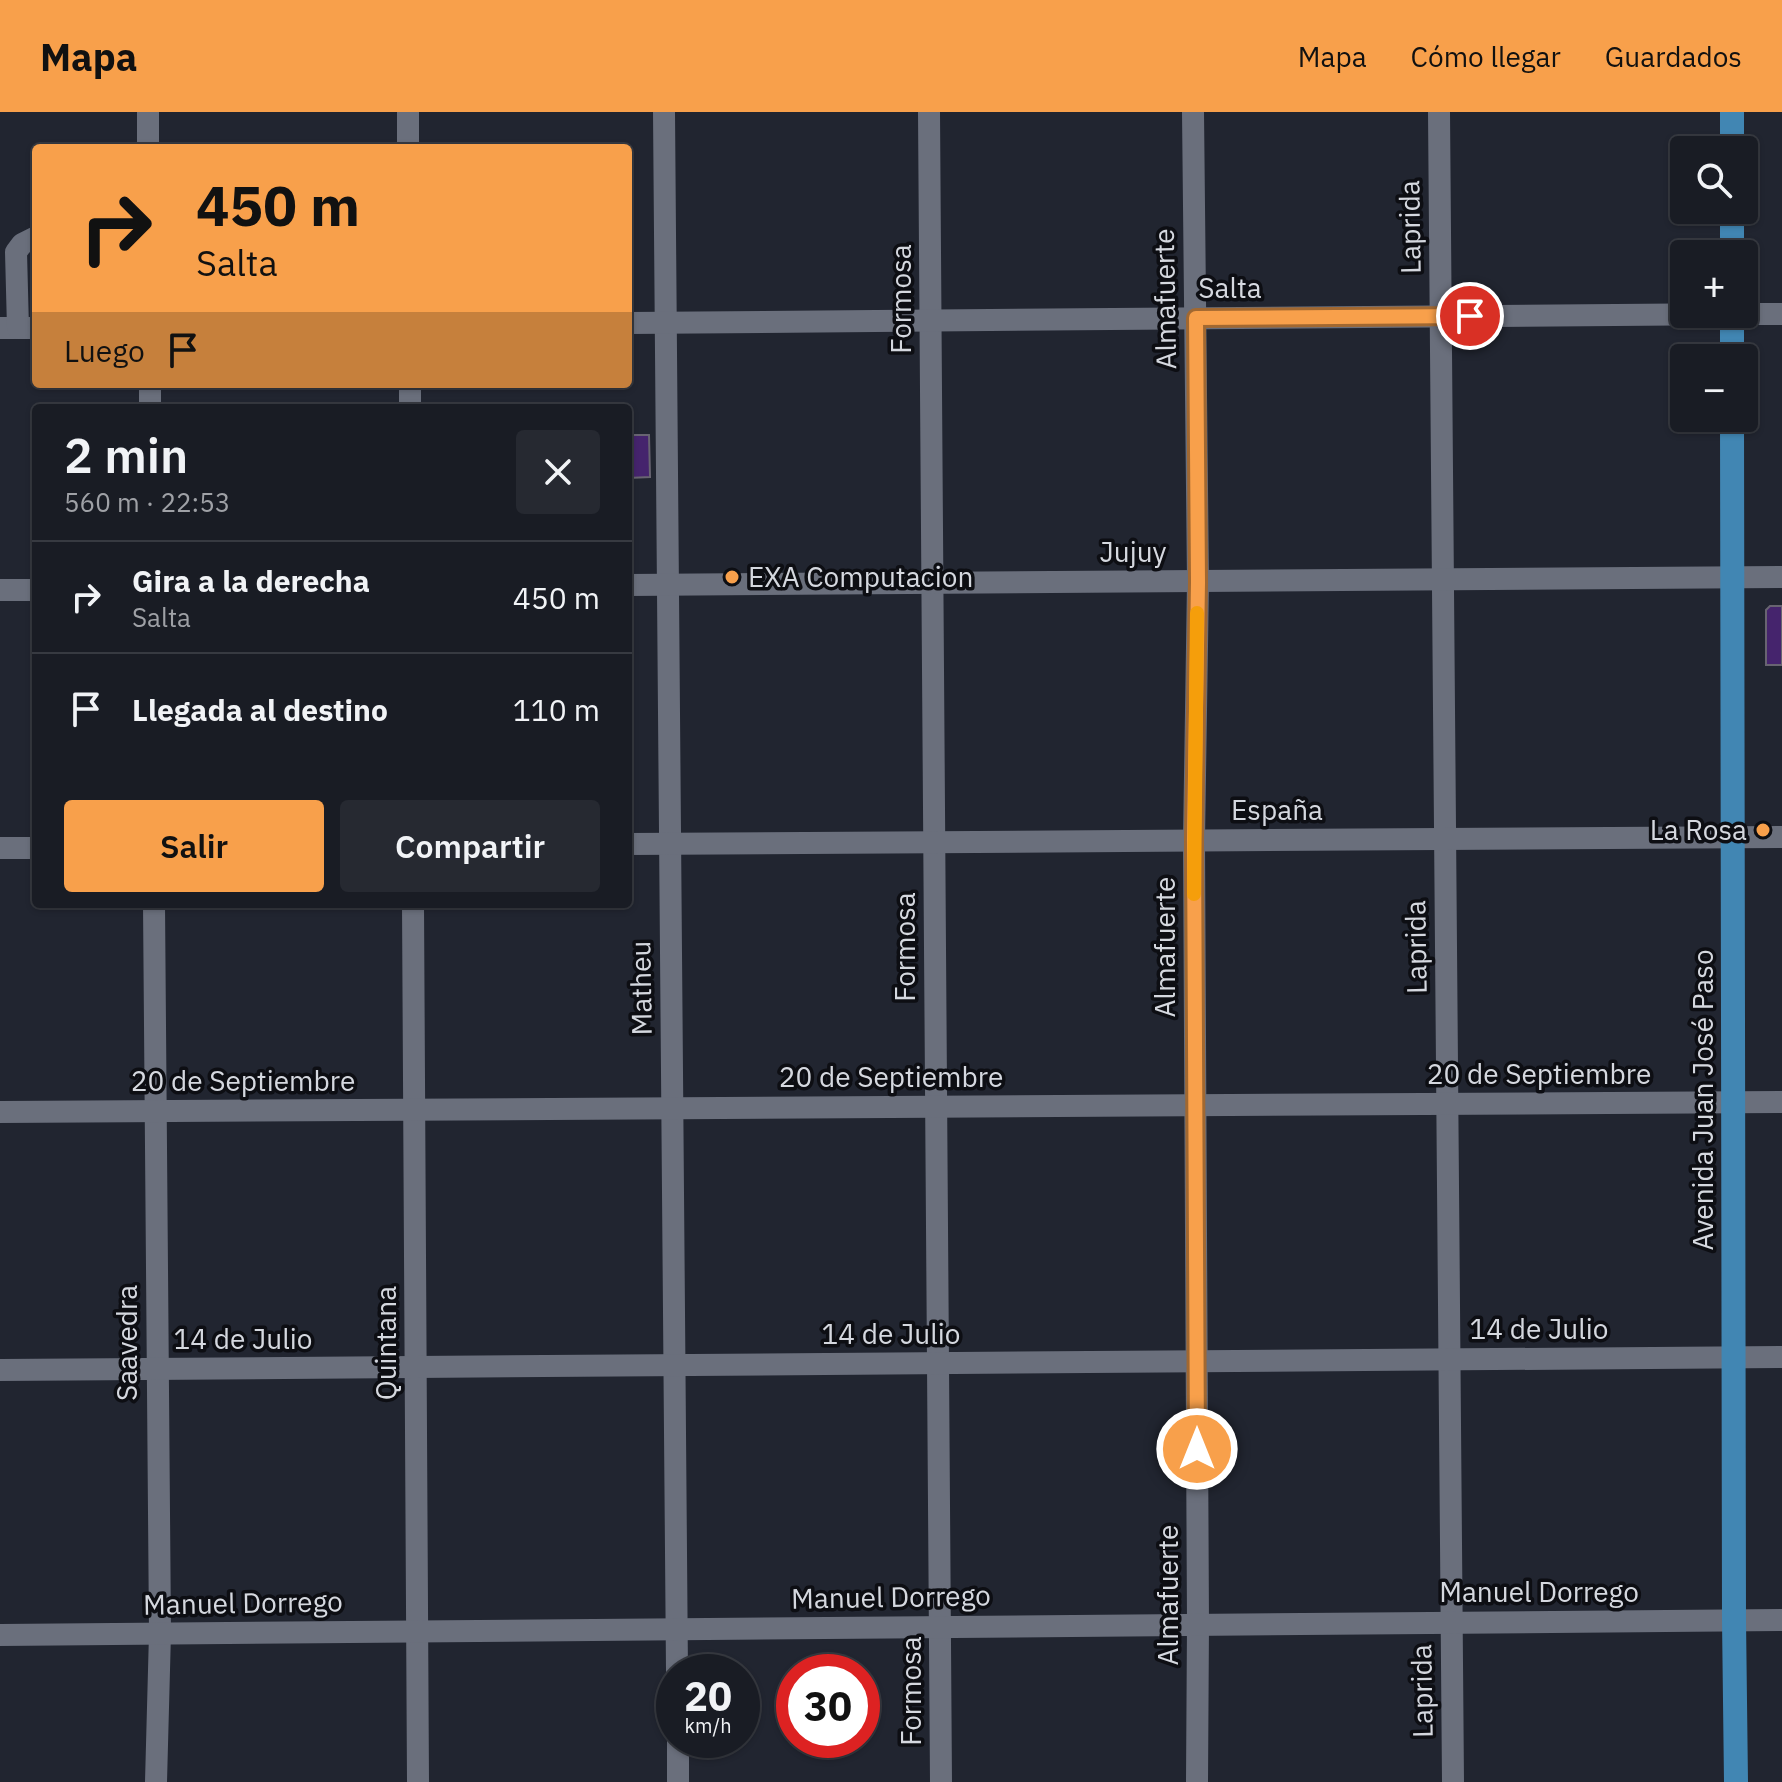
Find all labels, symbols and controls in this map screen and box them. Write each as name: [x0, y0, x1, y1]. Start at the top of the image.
text: Mapa: [40, 32, 137, 81]
text: Mapa: [1298, 38, 1367, 75]
text: Cómo llegar: [1411, 38, 1561, 75]
text: Guardados: [1605, 38, 1742, 75]
map controls: [1670, 136, 1758, 432]
button: search: [1670, 136, 1758, 224]
text: 450 m: [196, 169, 360, 241]
icon: right: [64, 176, 168, 280]
street label: Laprida: [1390, 180, 1429, 274]
street label: Almafuerte: [1145, 228, 1184, 370]
text: Salta: [196, 239, 278, 286]
button: +: [1670, 240, 1758, 328]
street label: Formosa: [882, 244, 919, 354]
street label: Salta: [1198, 269, 1262, 306]
pin: [1436, 282, 1504, 350]
icon: arrive: [1448, 294, 1492, 338]
icon: arrive: [161, 328, 205, 372]
text: Luego: [64, 331, 145, 370]
button: −: [1670, 344, 1758, 432]
text: 2 min: [64, 424, 188, 486]
button: close: [516, 430, 600, 514]
text: 560 m · 22:53: [64, 485, 230, 519]
street label: Jujuy: [1099, 533, 1167, 570]
place label: EXA Computacion: [748, 558, 973, 595]
text: Gira a la derecha: [132, 561, 370, 600]
marker: EXA Computacion: [723, 568, 741, 586]
icon: right: [64, 575, 108, 619]
text: 450 m: [513, 578, 600, 617]
text: Salta: [132, 600, 191, 634]
icon: arrive: [64, 687, 108, 731]
text: Llegada al destino: [132, 690, 388, 729]
text: 110 m: [513, 690, 600, 729]
street label: España: [1231, 791, 1323, 828]
button: Salir: [64, 800, 324, 892]
button: Compartir: [340, 800, 600, 892]
place label: La Rosa: [1650, 811, 1747, 848]
marker: La Rosa: [1754, 821, 1772, 839]
street label: Almafuerte: [1146, 877, 1183, 1017]
street label: Formosa: [886, 892, 923, 1002]
street label: Laprida: [1396, 900, 1435, 994]
street label: Matheu: [621, 940, 660, 1036]
street label: Avenida Juan José Paso: [1684, 949, 1721, 1251]
street label: 20 de Septiembre: [1427, 1055, 1651, 1092]
street label: 20 de Septiembre: [779, 1058, 1003, 1095]
street label: 20 de Septiembre: [131, 1062, 355, 1099]
street label: Saavedra: [108, 1285, 145, 1401]
street label: Quintana: [367, 1286, 404, 1400]
street label: 14 de Julio: [1470, 1310, 1608, 1347]
street label: 14 de Julio: [822, 1315, 960, 1352]
street label: 14 de Julio: [174, 1320, 312, 1357]
position arrow: [1155, 1407, 1239, 1491]
street label: Almafuerte: [1149, 1525, 1186, 1665]
street label: Manuel Dorrego: [1439, 1573, 1639, 1610]
street label: Manuel Dorrego: [791, 1576, 991, 1617]
street label: Manuel Dorrego: [143, 1582, 343, 1623]
street label: Formosa: [892, 1636, 929, 1746]
street label: Laprida: [1402, 1644, 1441, 1738]
speed limit sign: 30: [776, 1654, 880, 1758]
text: 20: [684, 1670, 732, 1722]
text: km/h: [684, 1712, 732, 1739]

